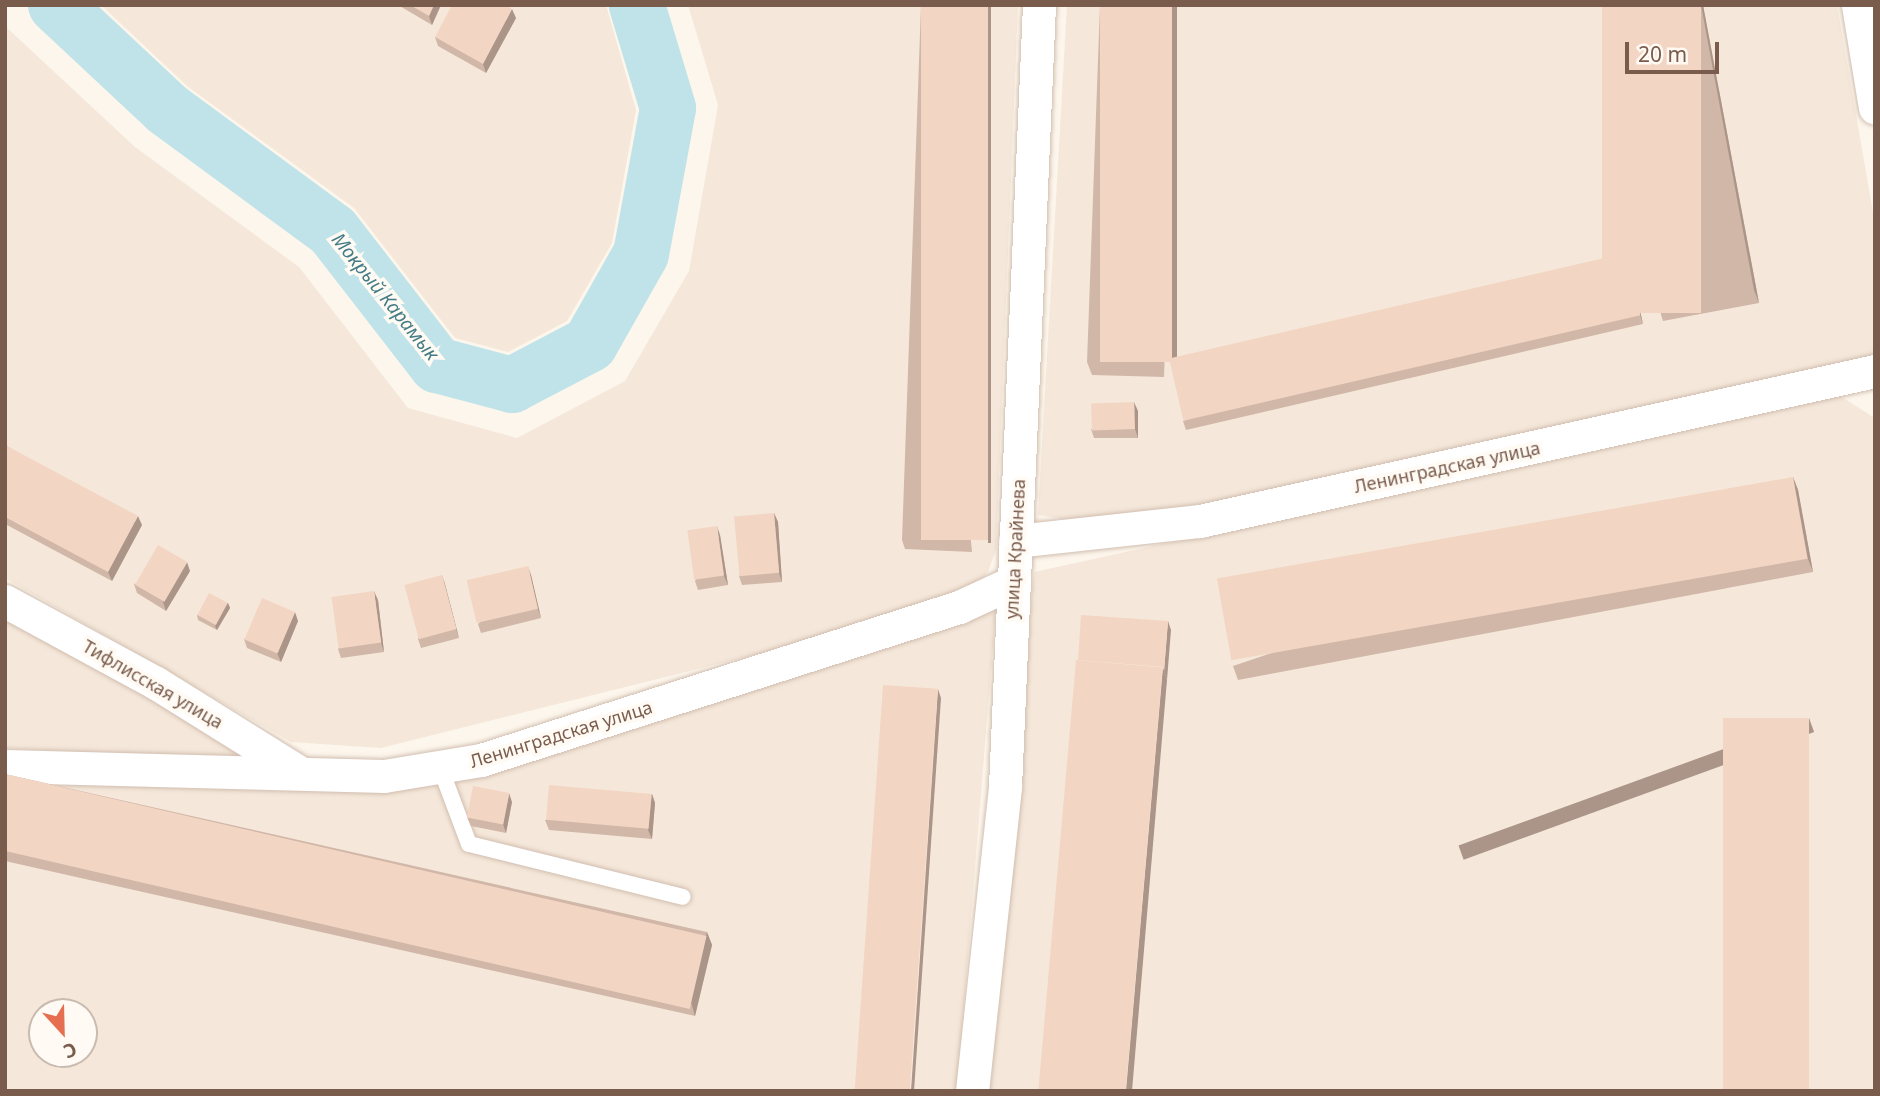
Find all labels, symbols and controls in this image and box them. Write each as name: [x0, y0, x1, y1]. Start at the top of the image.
scale bar: [1628, 28, 1722, 72]
text: 20 m: [1638, 40, 1687, 68]
water label: Мокрый Карамык: [327, 229, 443, 365]
street label: Ленинградская улица: [1352, 437, 1542, 497]
street label: улица Крайнева: [1001, 478, 1029, 620]
street label: Тифлисская улица: [79, 635, 227, 733]
street label: Ленинградская улица: [467, 696, 655, 772]
north arrow: [28, 998, 98, 1068]
text: С: [60, 1036, 81, 1065]

